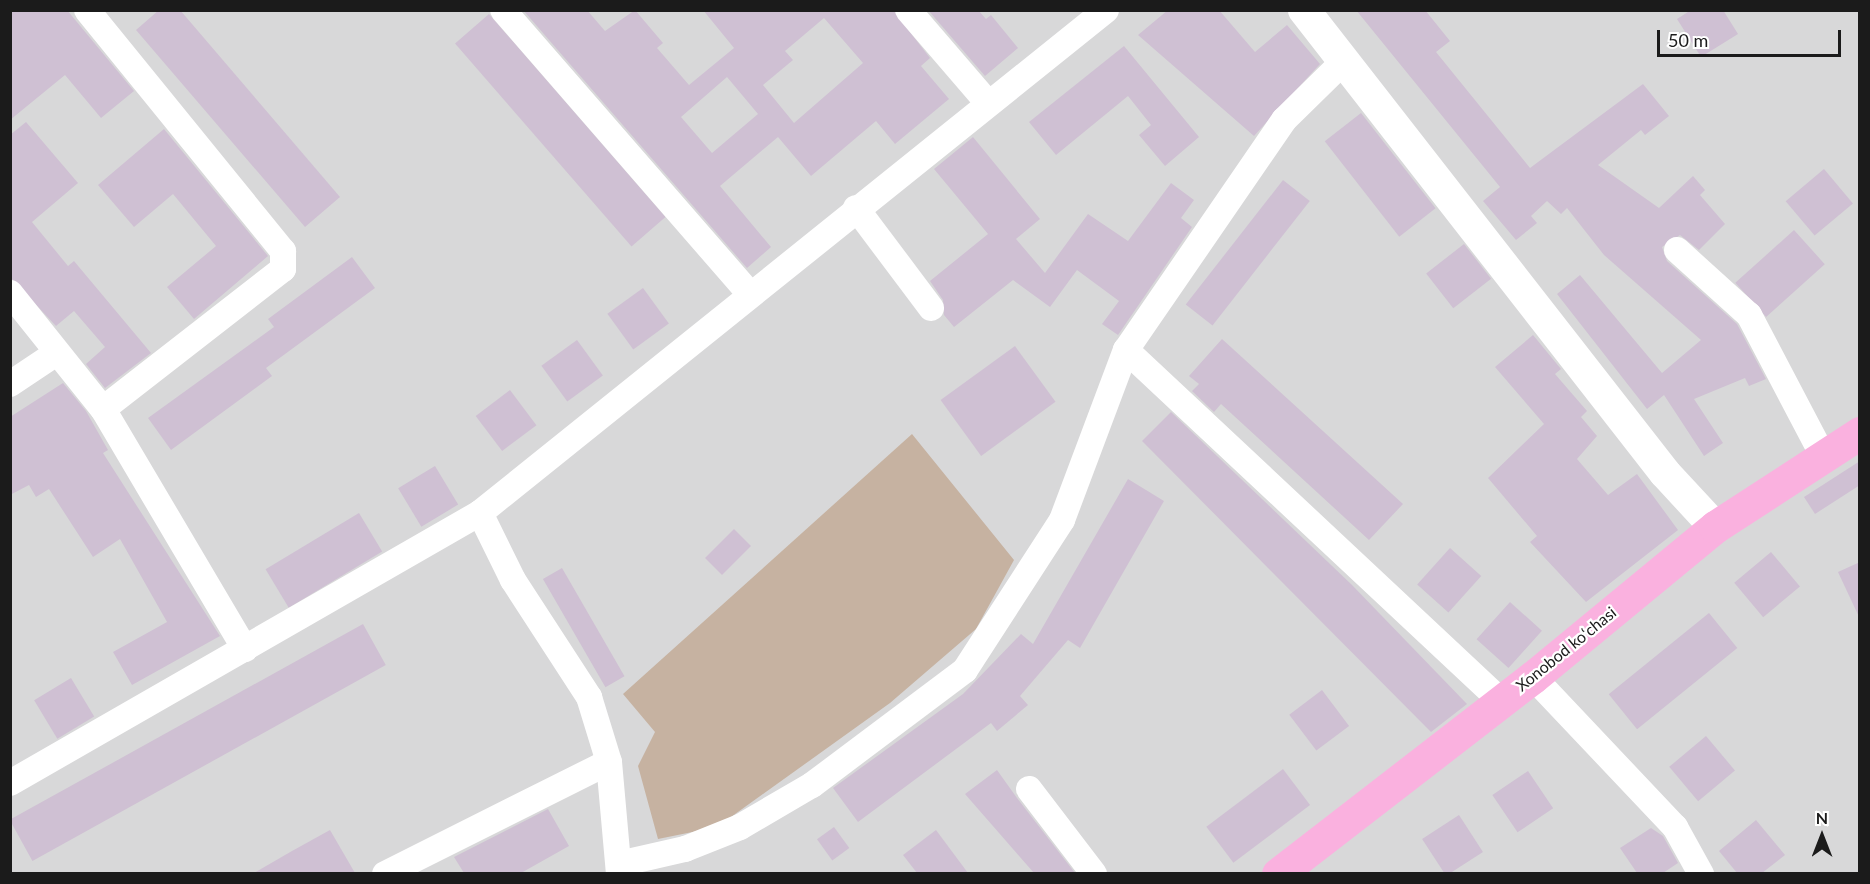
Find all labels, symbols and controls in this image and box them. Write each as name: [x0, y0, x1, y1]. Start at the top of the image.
scale bar: [1660, 18, 1844, 56]
text: 50 m: [1668, 29, 1708, 51]
street label: Xonobod koʻchasi: [1512, 603, 1620, 695]
north arrow: [1792, 806, 1852, 866]
text: N: [1816, 808, 1828, 827]

